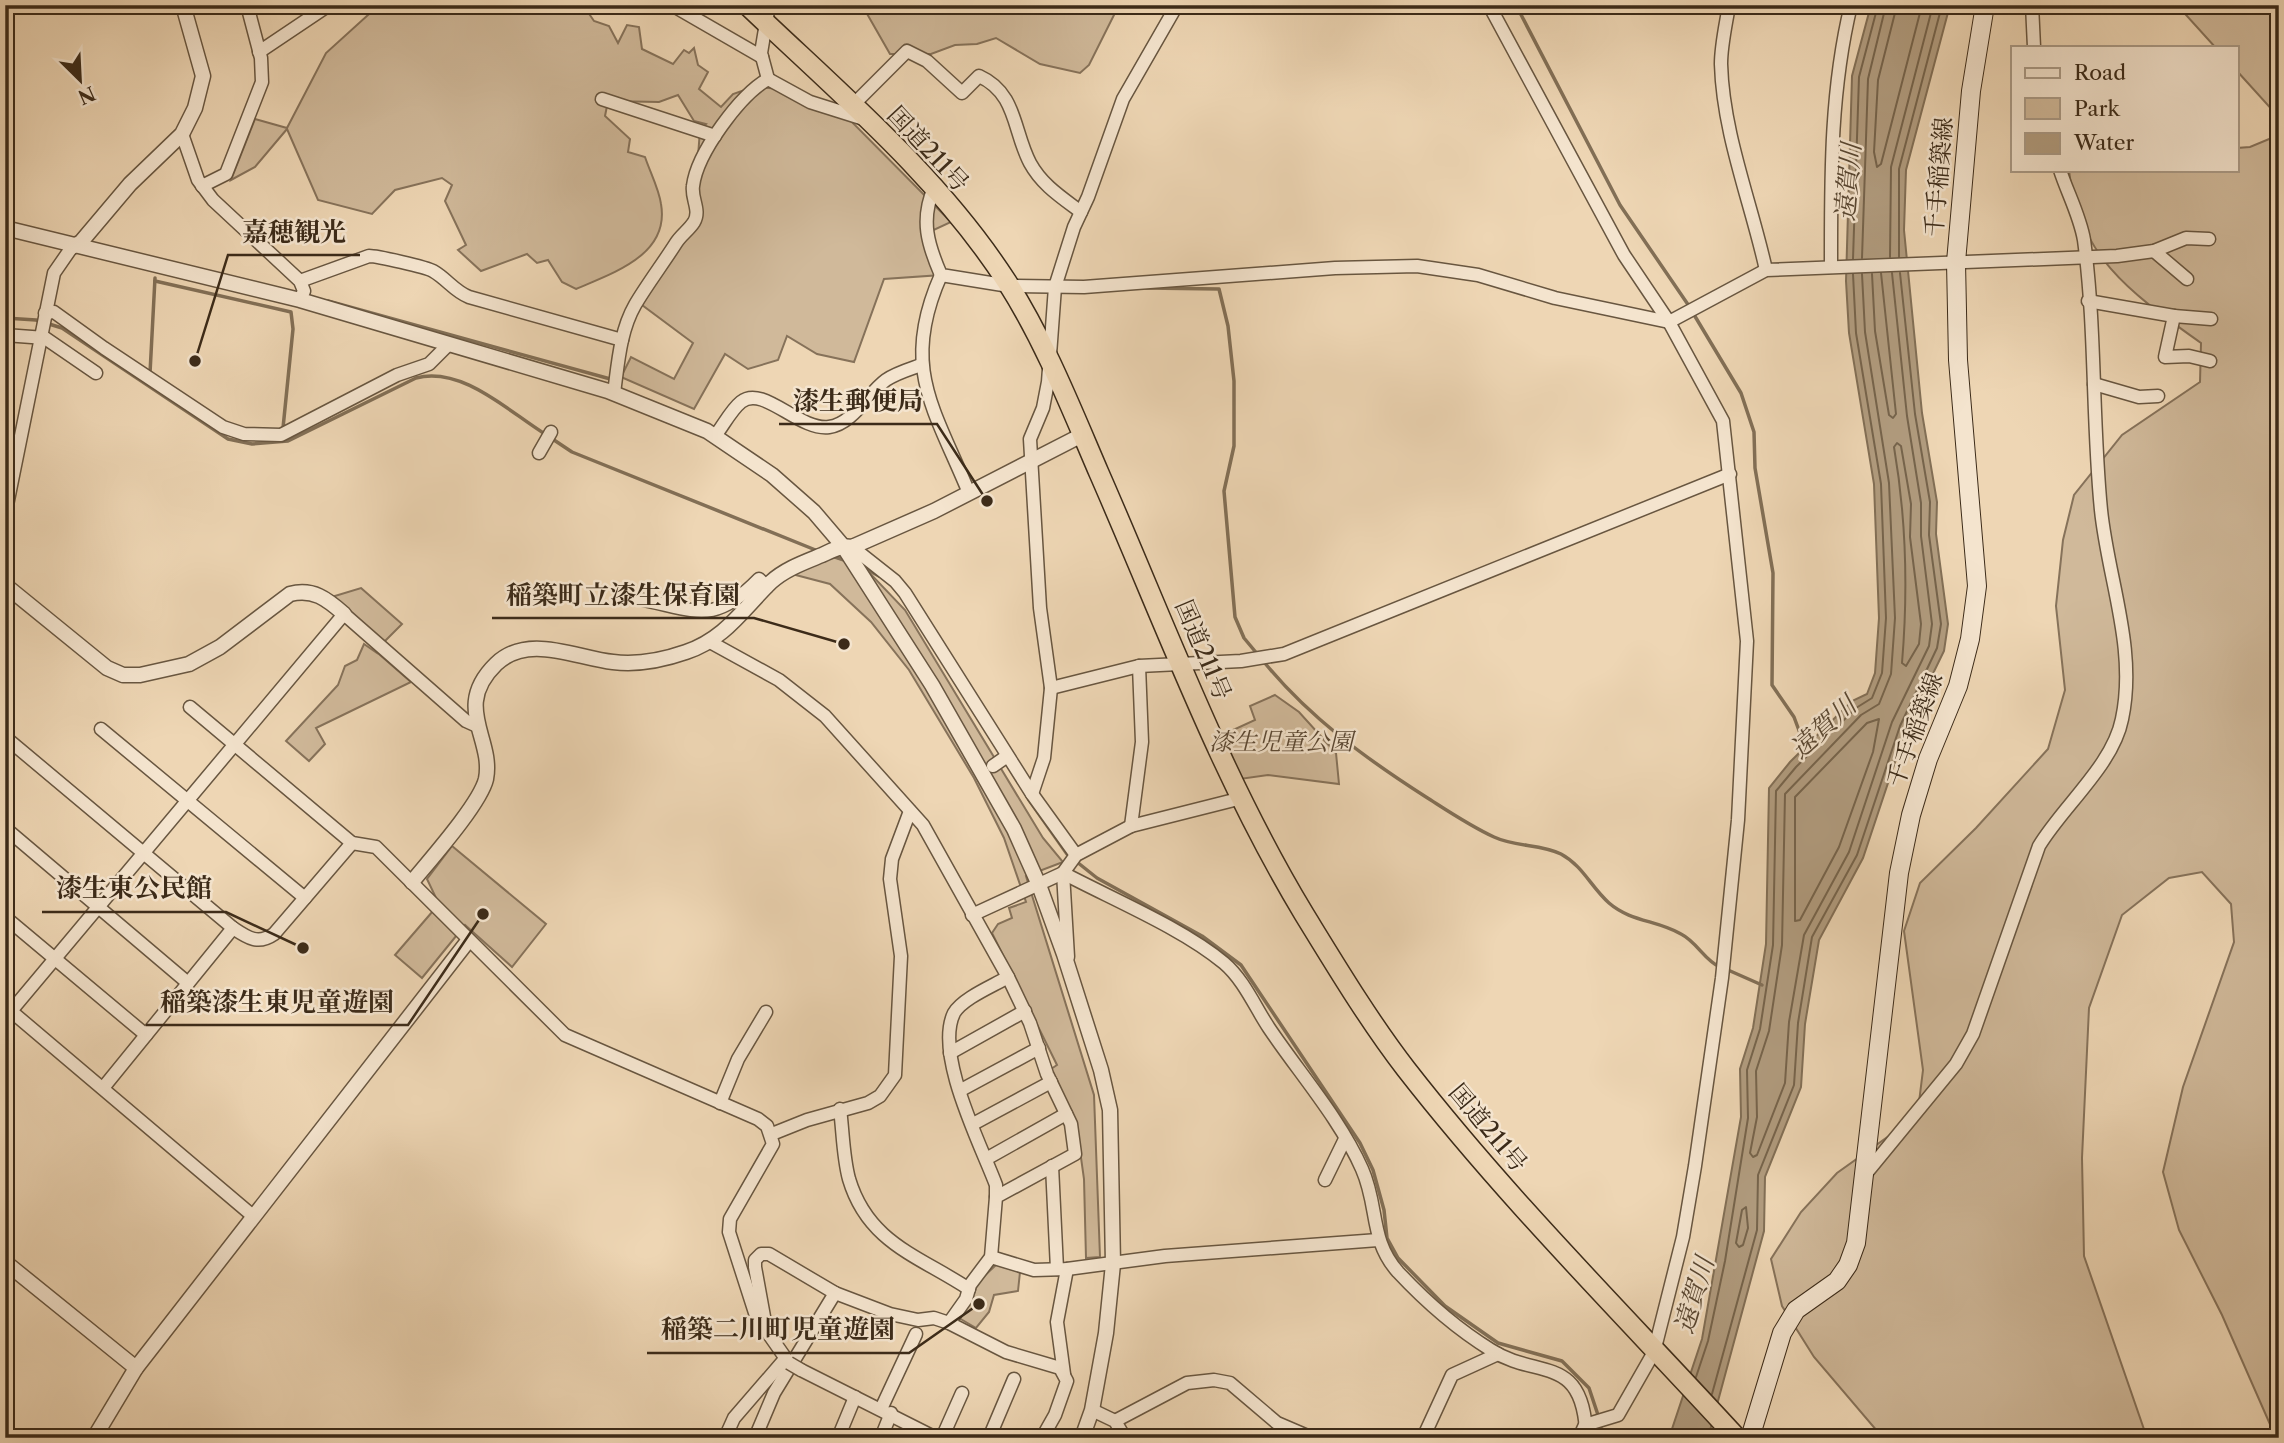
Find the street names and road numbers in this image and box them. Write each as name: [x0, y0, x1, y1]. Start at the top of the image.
street label: 国道211号: [882, 100, 975, 197]
street label: 千手稲築線: [1919, 116, 1958, 238]
street label: 国道211号: [1169, 595, 1238, 704]
street label: 千手稲築線: [1880, 668, 1949, 791]
street label: 国道211号: [1443, 1078, 1534, 1178]

